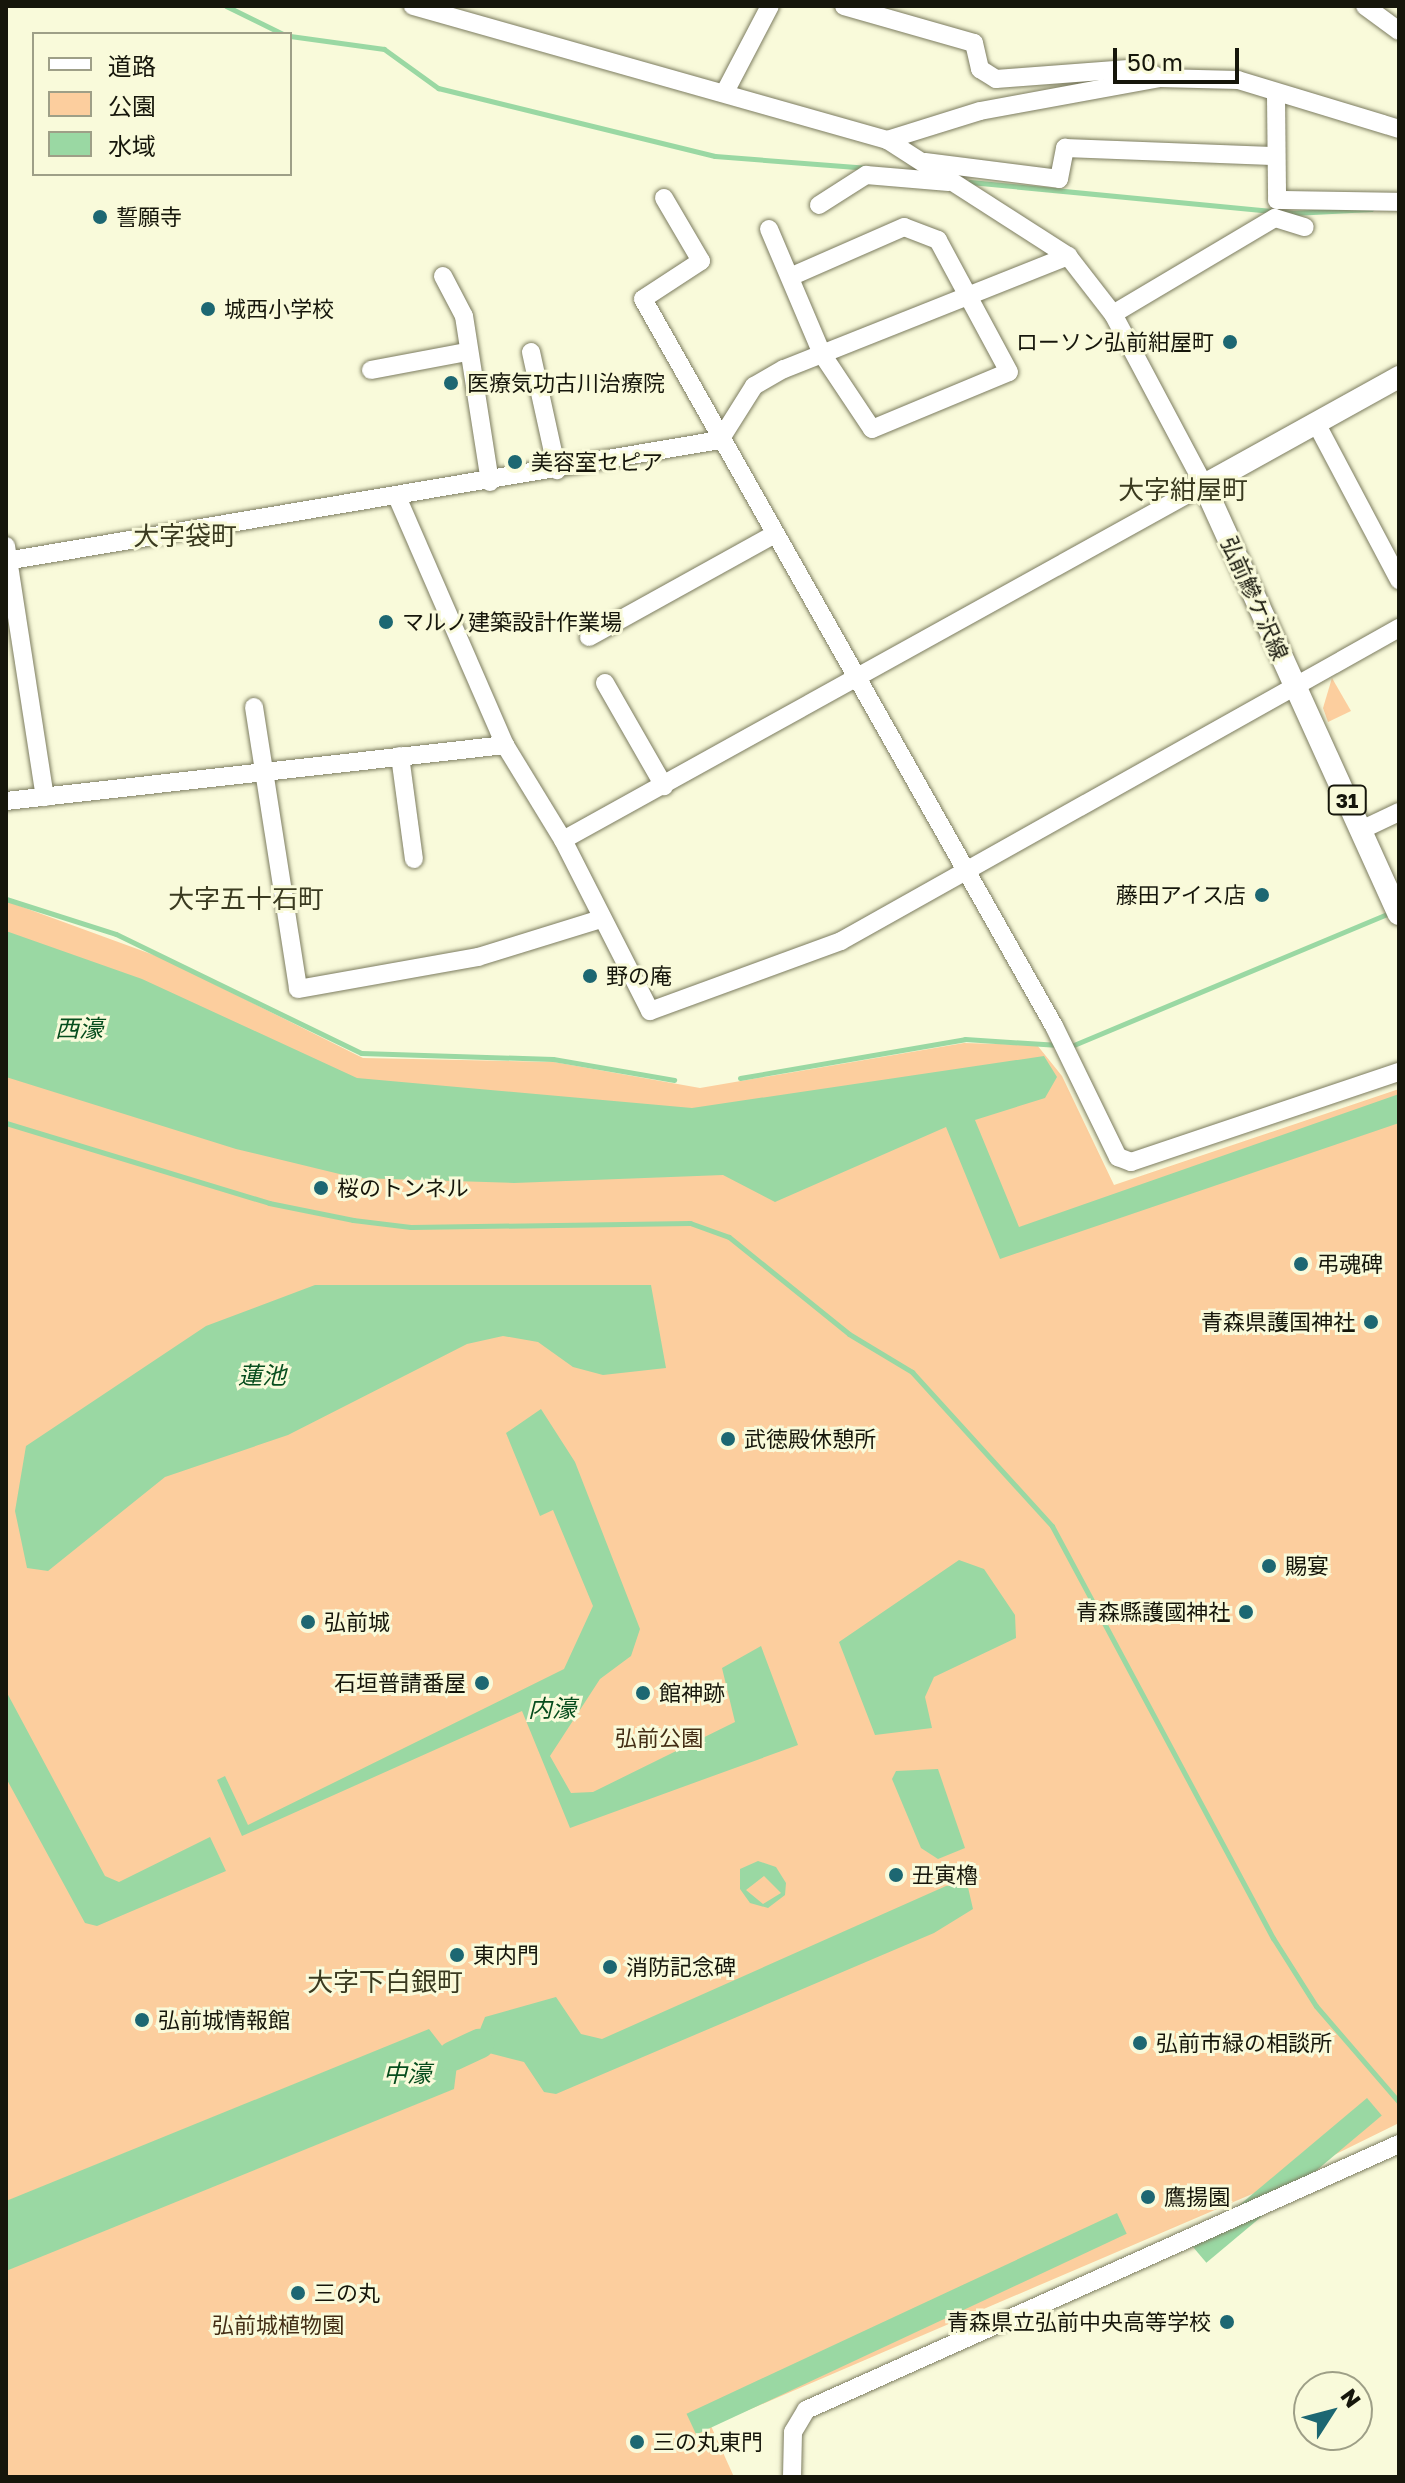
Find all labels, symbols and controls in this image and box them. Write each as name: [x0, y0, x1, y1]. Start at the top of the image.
legend: [32, 32, 292, 176]
scale bar: [1117, 32, 1243, 82]
text: 50 m: [1127, 47, 1183, 76]
text: 道路: [108, 51, 156, 80]
text: 公園: [108, 91, 156, 120]
text: 水域: [108, 131, 156, 160]
place label: 誓願寺: [116, 204, 182, 230]
marker: 誓願寺: [91, 208, 109, 226]
place label: 城西小学校: [224, 296, 334, 322]
marker: 城西小学校: [199, 300, 217, 318]
place label: ローソン弘前紺屋町: [1016, 329, 1214, 355]
marker: ローソン弘前紺屋町: [1221, 333, 1239, 351]
place label: 医療気功古川治療院: [467, 370, 665, 396]
marker: 医療気功古川治療院: [442, 374, 460, 392]
place label: 美容室セピア: [531, 449, 663, 475]
marker: 美容室セピア: [506, 453, 524, 471]
district label: 大字紺屋町: [1118, 474, 1248, 506]
district label: 大字袋町: [133, 520, 237, 552]
street label: 弘前鰺ケ沢線: [1216, 532, 1294, 664]
place label: マルノ建築設計作業場: [402, 609, 622, 635]
marker: マルノ建築設計作業場: [377, 613, 395, 631]
road number: 31: [1327, 784, 1367, 816]
place label: 藤田アイス店: [1114, 882, 1246, 908]
district label: 大字五十石町: [168, 883, 324, 915]
marker: 藤田アイス店: [1253, 886, 1271, 904]
place label: 野の庵: [606, 963, 672, 989]
marker: 野の庵: [581, 967, 599, 985]
water label: 西濠: [55, 1014, 103, 1042]
place label: 桜のトンネル: [337, 1175, 469, 1201]
marker: 桜のトンネル: [312, 1179, 330, 1197]
place label: 弔魂碑: [1317, 1251, 1383, 1277]
marker: 弔魂碑: [1292, 1255, 1310, 1273]
place label: 青森県護国神社: [1201, 1309, 1355, 1335]
marker: 青森県護国神社: [1362, 1313, 1380, 1331]
water label: 蓮池: [238, 1361, 286, 1389]
place label: 武徳殿休憩所: [744, 1426, 876, 1452]
marker: 武徳殿休憩所: [719, 1430, 737, 1448]
place label: 賜宴: [1285, 1553, 1329, 1579]
marker: 賜宴: [1260, 1557, 1278, 1575]
place label: 青森縣護國神社: [1076, 1599, 1230, 1625]
marker: 青森縣護國神社: [1237, 1603, 1255, 1621]
place label: 弘前城: [324, 1609, 390, 1635]
marker: 弘前城: [299, 1613, 317, 1631]
place label: 石垣普請番屋: [334, 1670, 466, 1696]
marker: 石垣普請番屋: [473, 1674, 491, 1692]
place label: 館神跡: [659, 1680, 725, 1706]
marker: 館神跡: [634, 1684, 652, 1702]
water label: 内濠: [528, 1694, 576, 1722]
park label: 弘前公園: [615, 1725, 703, 1751]
place label: 丑寅櫓: [912, 1862, 978, 1888]
marker: 丑寅櫓: [887, 1866, 905, 1884]
place label: 東内門: [473, 1942, 539, 1968]
marker: 東内門: [448, 1946, 466, 1964]
place label: 消防記念碑: [626, 1954, 736, 1980]
marker: 消防記念碑: [601, 1958, 619, 1976]
district label: 大字下白銀町: [307, 1966, 463, 1998]
place label: 弘前城情報館: [158, 2007, 290, 2033]
marker: 弘前城情報館: [133, 2011, 151, 2029]
place label: 弘前市緑の相談所: [1156, 2030, 1332, 2056]
marker: 弘前市緑の相談所: [1131, 2034, 1149, 2052]
water label: 中濠: [383, 2059, 431, 2087]
place label: 鷹揚園: [1164, 2184, 1230, 2210]
marker: 鷹揚園: [1139, 2188, 1157, 2206]
place label: 三の丸: [314, 2280, 380, 2306]
marker: 三の丸: [289, 2284, 307, 2302]
place label: 青森県立弘前中央高等学校: [947, 2309, 1211, 2335]
park label: 弘前城植物園: [212, 2312, 344, 2338]
marker: 青森県立弘前中央高等学校: [1218, 2313, 1236, 2331]
north arrow: [1293, 2371, 1373, 2451]
text: N: [1335, 2383, 1367, 2412]
place label: 三の丸東門: [653, 2429, 763, 2455]
marker: 三の丸東門: [628, 2433, 646, 2451]

